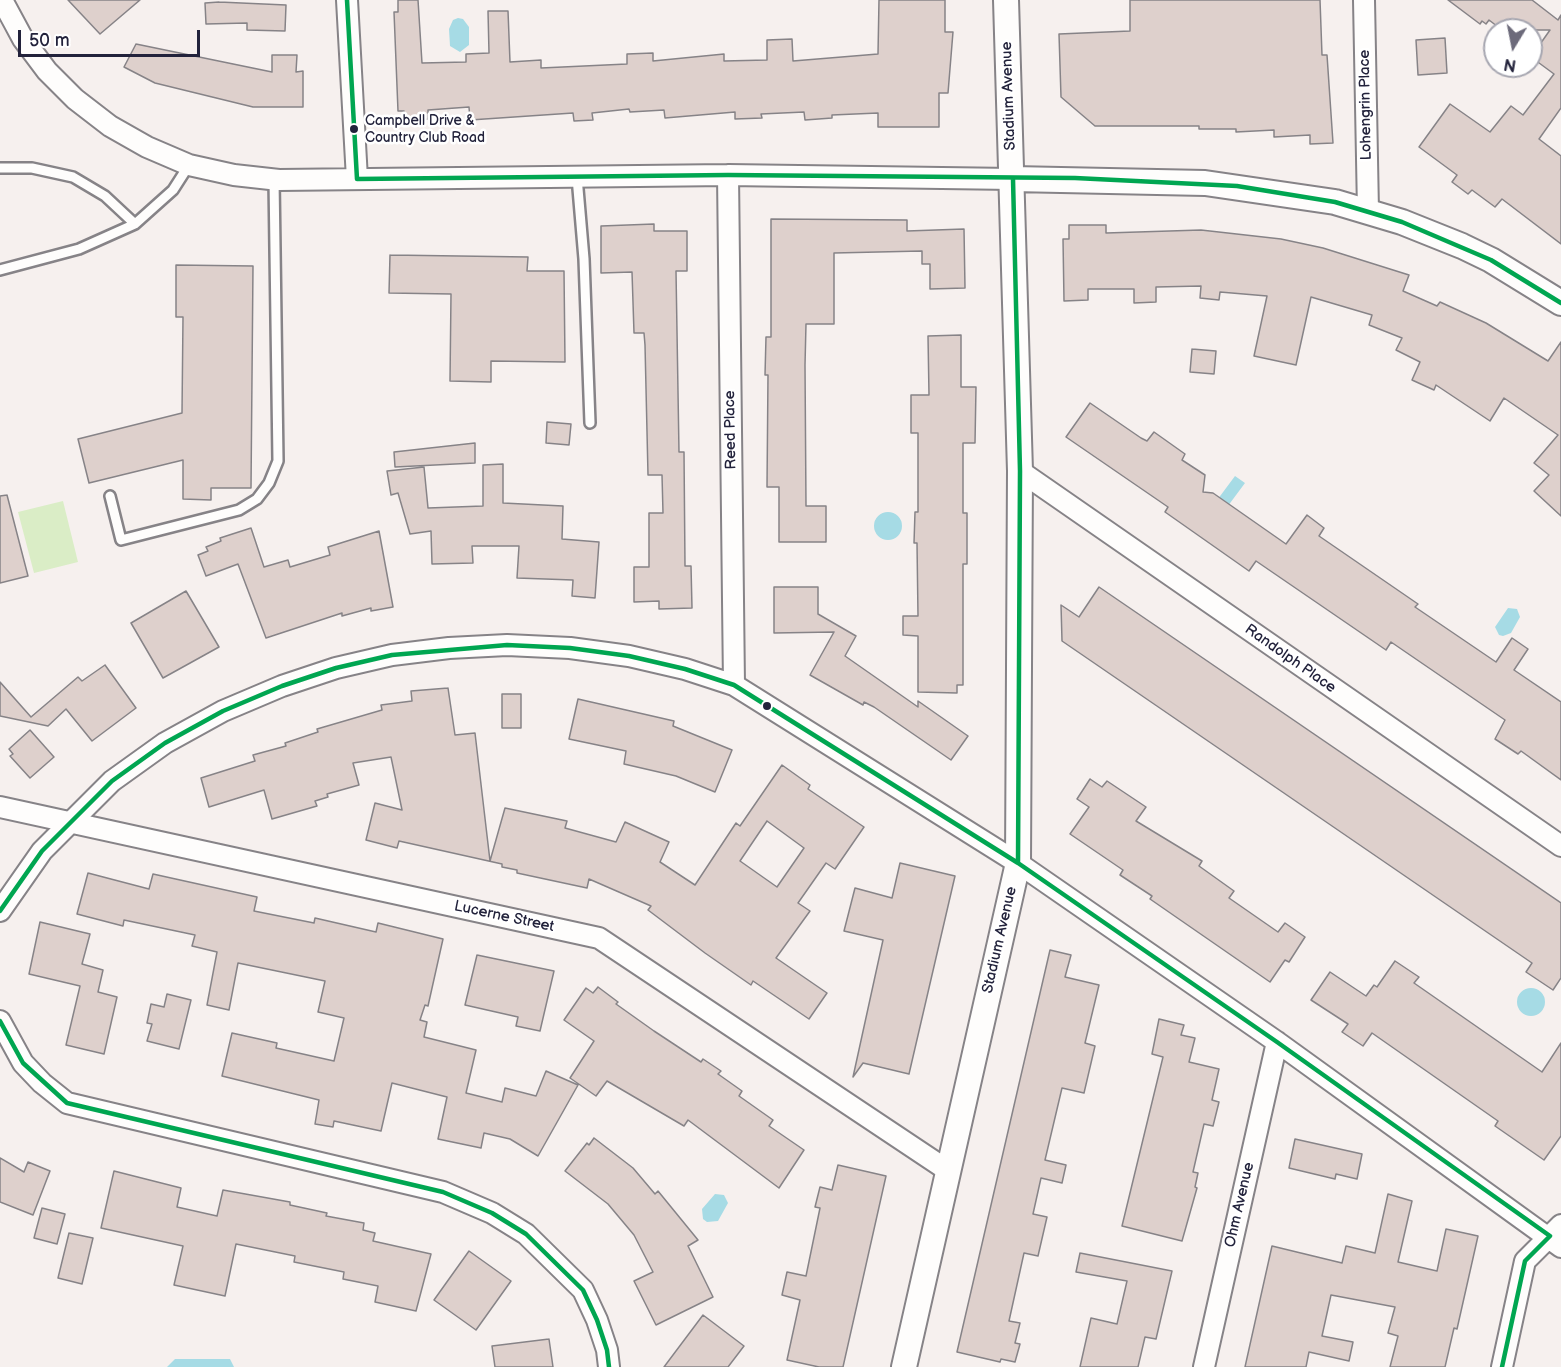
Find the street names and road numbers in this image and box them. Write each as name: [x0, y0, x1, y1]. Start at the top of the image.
street label: Stadium Avenue: [998, 41, 1020, 151]
street label: Lohengrin Place: [1356, 50, 1376, 160]
street label: Reed Place: [721, 390, 741, 470]
street label: Randolph Place: [1241, 621, 1339, 697]
street label: Stadium Avenue: [979, 885, 1021, 995]
street label: Lucerne Street: [452, 898, 556, 936]
street label: Ohm Avenue: [1221, 1161, 1259, 1249]

